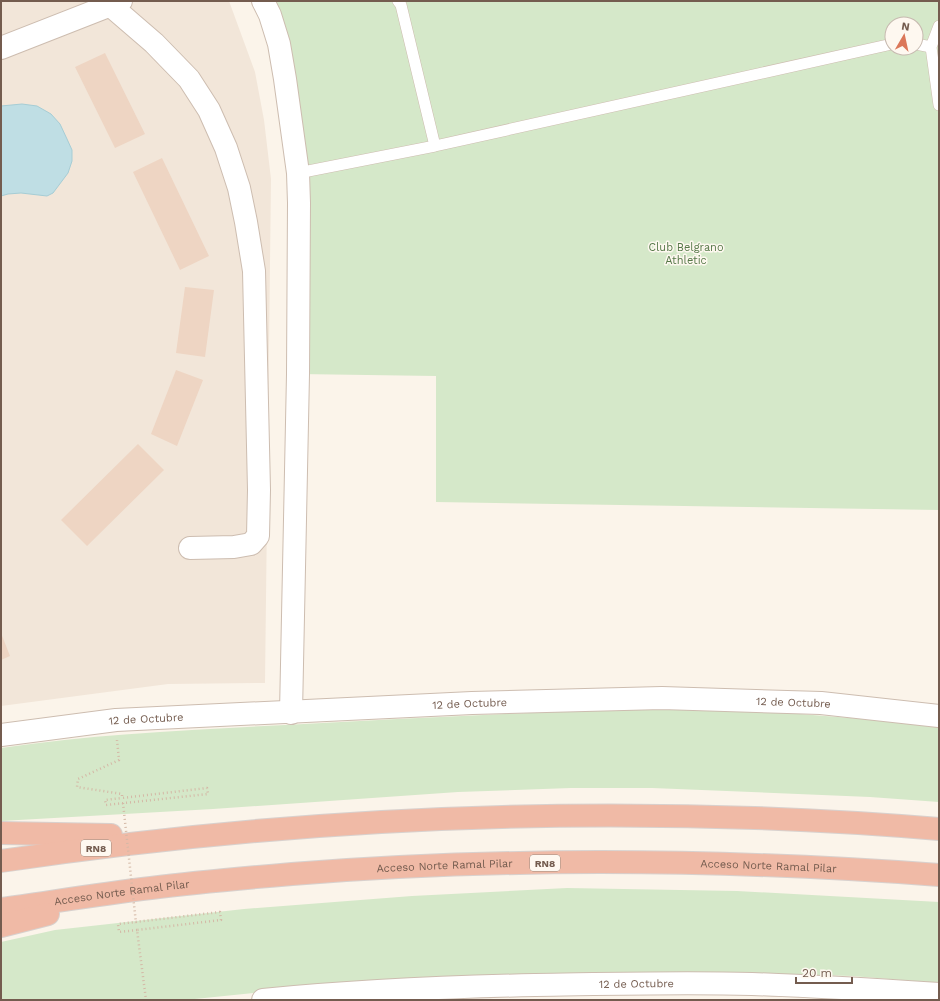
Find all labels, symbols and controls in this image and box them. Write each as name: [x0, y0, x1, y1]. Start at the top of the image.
north arrow: [884, 16, 924, 56]
text: N: [900, 20, 911, 34]
park label: Club Belgrano Athletic: [648, 241, 724, 267]
street label: 12 de Octubre: [756, 695, 832, 711]
street label: 12 de Octubre: [432, 696, 507, 712]
street label: 12 de Octubre: [108, 711, 184, 728]
road number: RN8: [81, 840, 111, 856]
road number: RN8: [530, 855, 560, 871]
street label: Acceso Norte Ramal Pilar: [376, 857, 513, 875]
street label: Acceso Norte Ramal Pilar: [700, 857, 837, 875]
street label: Acceso Norte Ramal Pilar: [53, 877, 191, 908]
scale bar: [796, 959, 852, 985]
text: 20 m: [802, 966, 832, 980]
street label: 12 de Octubre: [599, 977, 674, 991]

